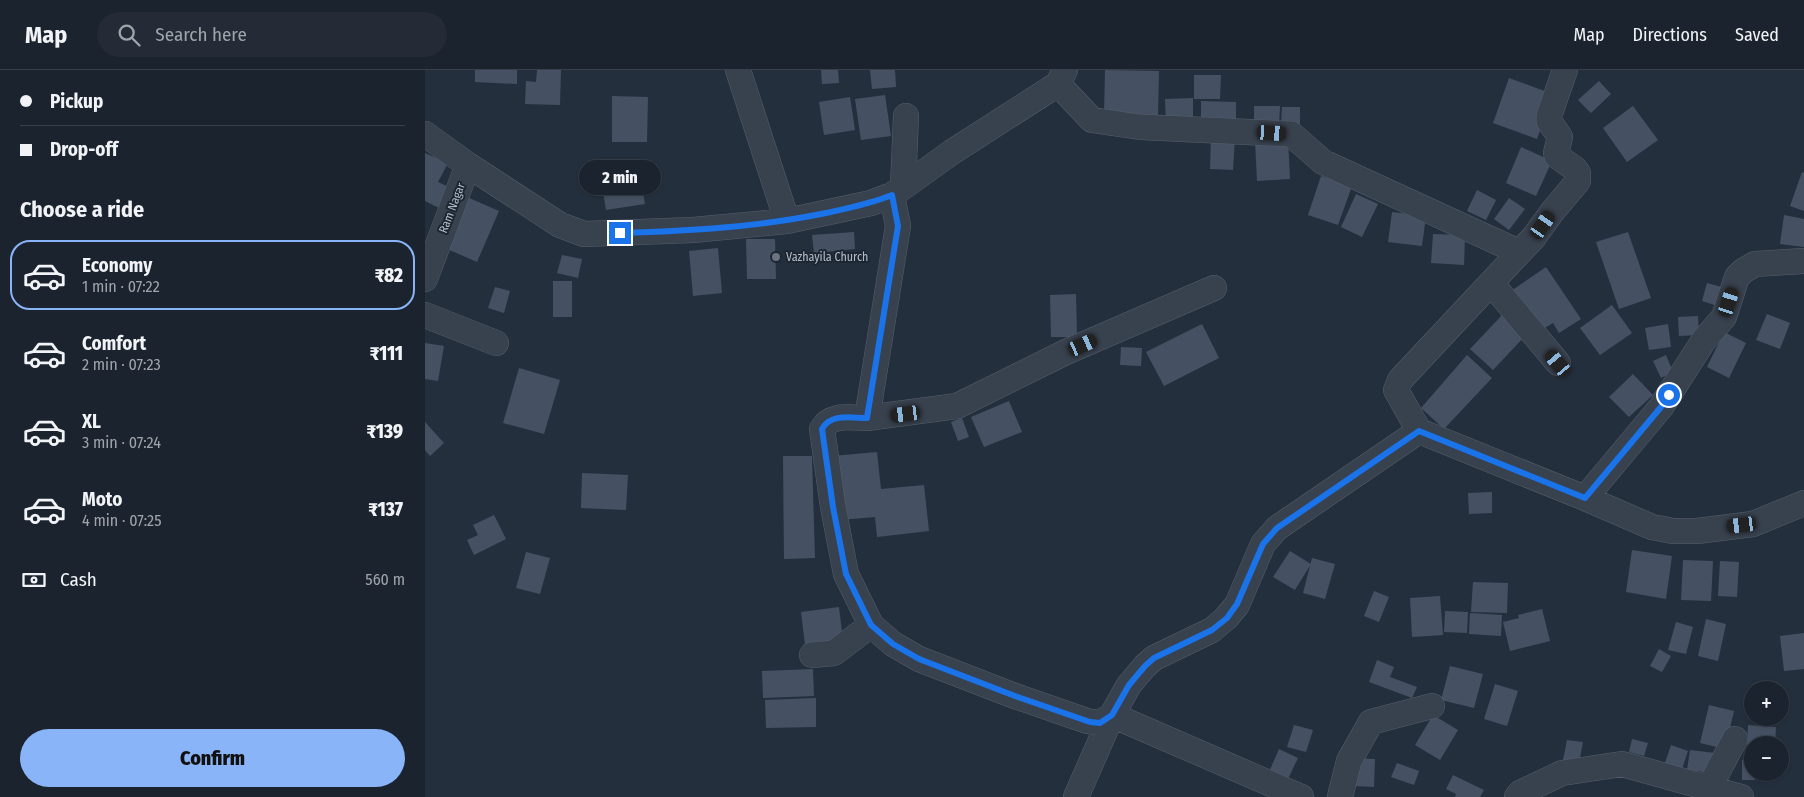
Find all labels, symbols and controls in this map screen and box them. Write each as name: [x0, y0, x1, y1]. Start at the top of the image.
search box: [97, 12, 447, 57]
text: Map: [25, 21, 67, 49]
icon: search: [115, 21, 143, 49]
text: Search here: [155, 23, 247, 46]
text: Map: [1573, 24, 1605, 46]
text: Directions: [1633, 24, 1707, 46]
text: Saved: [1735, 24, 1779, 46]
text: Pickup: [50, 90, 103, 113]
car: [1256, 125, 1287, 141]
text: Drop-off: [50, 138, 118, 161]
callout: 2 min: [579, 160, 661, 196]
text: 2 min: [602, 168, 638, 187]
street label: Ram Nagar: [436, 180, 468, 235]
text: Choose a ride: [20, 196, 144, 223]
car: [1528, 208, 1557, 242]
route end: [609, 222, 631, 244]
place label: Vazhayila Church: [786, 250, 868, 264]
marker: Vazhayila Church: [770, 251, 782, 263]
icon: car: [22, 253, 67, 298]
text: Economy: [82, 254, 152, 277]
text: ₹82: [375, 264, 403, 287]
text: 1 min · 07:22: [82, 277, 160, 296]
car: [1717, 285, 1740, 319]
icon: car: [22, 331, 67, 376]
text: Comfort: [82, 332, 146, 355]
car: [1066, 332, 1099, 358]
text: ₹111: [370, 342, 403, 365]
car: [1542, 347, 1573, 379]
text: 2 min · 07:23: [82, 355, 161, 374]
route start: [1658, 384, 1680, 406]
car: [890, 405, 921, 423]
icon: car: [22, 409, 67, 454]
text: XL: [82, 410, 101, 433]
text: ₹139: [366, 420, 403, 443]
text: 3 min · 07:24: [82, 433, 161, 452]
icon: car: [22, 487, 67, 532]
text: Moto: [82, 488, 122, 511]
text: ₹137: [368, 498, 403, 521]
text: 4 min · 07:25: [82, 511, 162, 530]
car: [1726, 516, 1757, 534]
icon: cash: [20, 566, 48, 594]
text: Cash: [60, 568, 97, 591]
text: 560 m: [365, 570, 405, 589]
map controls: [1744, 681, 1789, 781]
button: +: [1744, 681, 1789, 726]
button: Confirm: [20, 729, 405, 787]
button: −: [1744, 736, 1789, 781]

